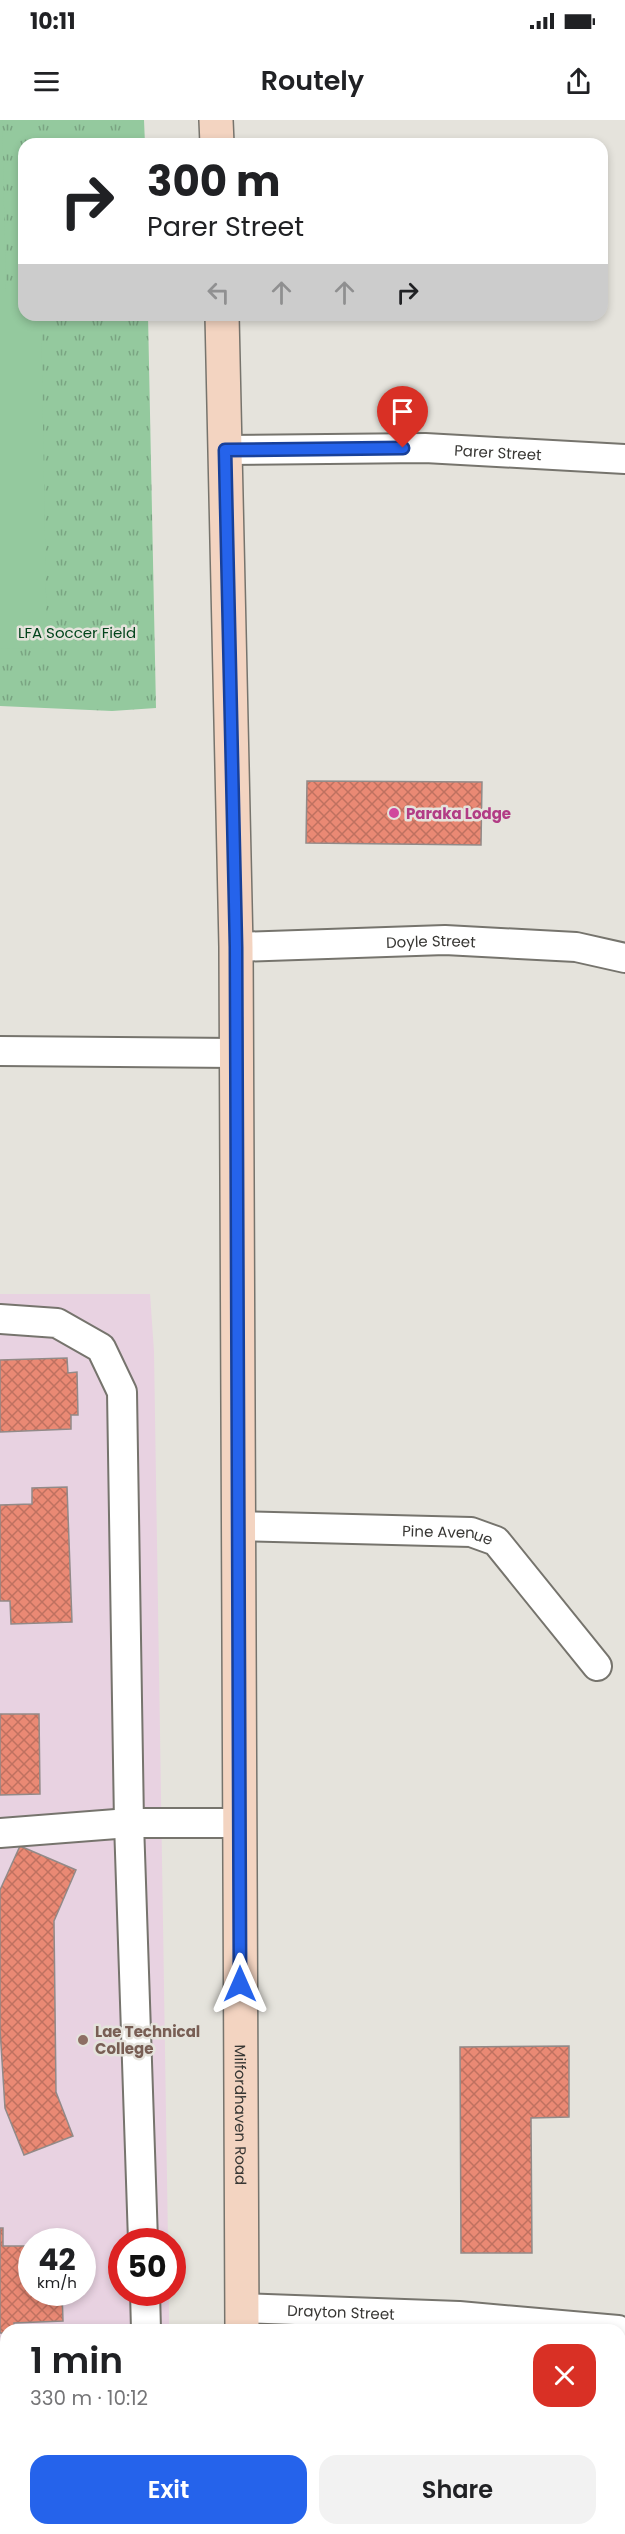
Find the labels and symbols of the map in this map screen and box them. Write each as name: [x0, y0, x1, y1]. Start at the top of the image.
pin: [377, 386, 428, 448]
street label: Parer Street: [454, 439, 542, 465]
park label: LFA Soccer Field: [18, 622, 136, 643]
place label: Paraka Lodge: [406, 803, 511, 824]
marker: Paraka Lodge: [387, 806, 401, 820]
street label: Doyle Street: [386, 929, 476, 952]
street label: Pine Avenue: [402, 1520, 496, 1550]
position arrow: [208, 1952, 272, 2016]
place label: Lae Technical College: [95, 2021, 200, 2059]
marker: Lae Technical College: [76, 2033, 90, 2047]
street label: Milfordhaven Road: [230, 2044, 252, 2185]
speed limit sign: 50: [108, 2228, 186, 2306]
street label: Drayton Street: [287, 2299, 395, 2324]

